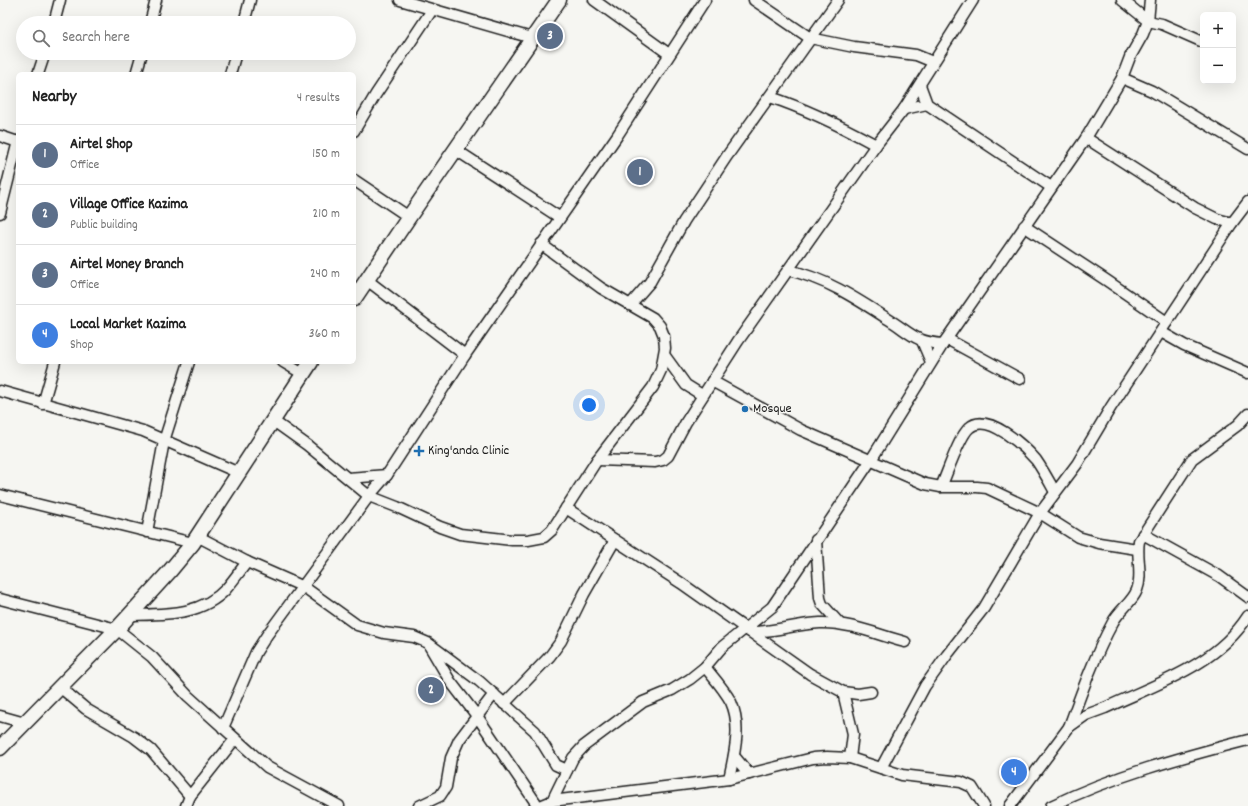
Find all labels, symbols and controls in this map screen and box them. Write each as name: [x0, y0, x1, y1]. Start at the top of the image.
map controls: [1200, 12, 1236, 84]
button: +: [1200, 12, 1236, 48]
search box: [16, 16, 356, 60]
pin: 3: [537, 21, 563, 51]
icon: search: [30, 27, 52, 49]
text: Search here: [62, 27, 130, 49]
button: −: [1200, 48, 1236, 84]
text: Nearby: [32, 86, 76, 110]
text: 4 results: [297, 89, 340, 108]
text: Airtel Shop: [70, 134, 133, 156]
text: 1: [44, 145, 46, 164]
text: 150 m: [312, 145, 340, 164]
text: Office: [70, 156, 99, 175]
pin: 1: [627, 157, 653, 187]
text: Village Office Kazima: [70, 194, 188, 216]
text: 2: [42, 205, 48, 224]
text: 210 m: [312, 205, 340, 224]
text: Public building: [70, 216, 138, 235]
text: Airtel Money Branch: [70, 254, 184, 276]
text: 3: [42, 265, 48, 284]
text: 240 m: [310, 265, 340, 284]
text: Office: [70, 276, 99, 295]
text: Local Market Kazima: [70, 314, 186, 336]
text: 4: [42, 325, 48, 344]
text: 360 m: [309, 325, 340, 344]
text: Shop: [70, 336, 93, 355]
your location: [579, 395, 599, 415]
place label: Mosque: [753, 399, 792, 419]
marker: Mosque: [740, 404, 750, 414]
place label: King'anda Clinic: [428, 441, 510, 461]
marker: King'anda Clinic: [413, 445, 425, 457]
pin: 2: [418, 675, 444, 705]
pin: 4: [1001, 757, 1027, 787]

